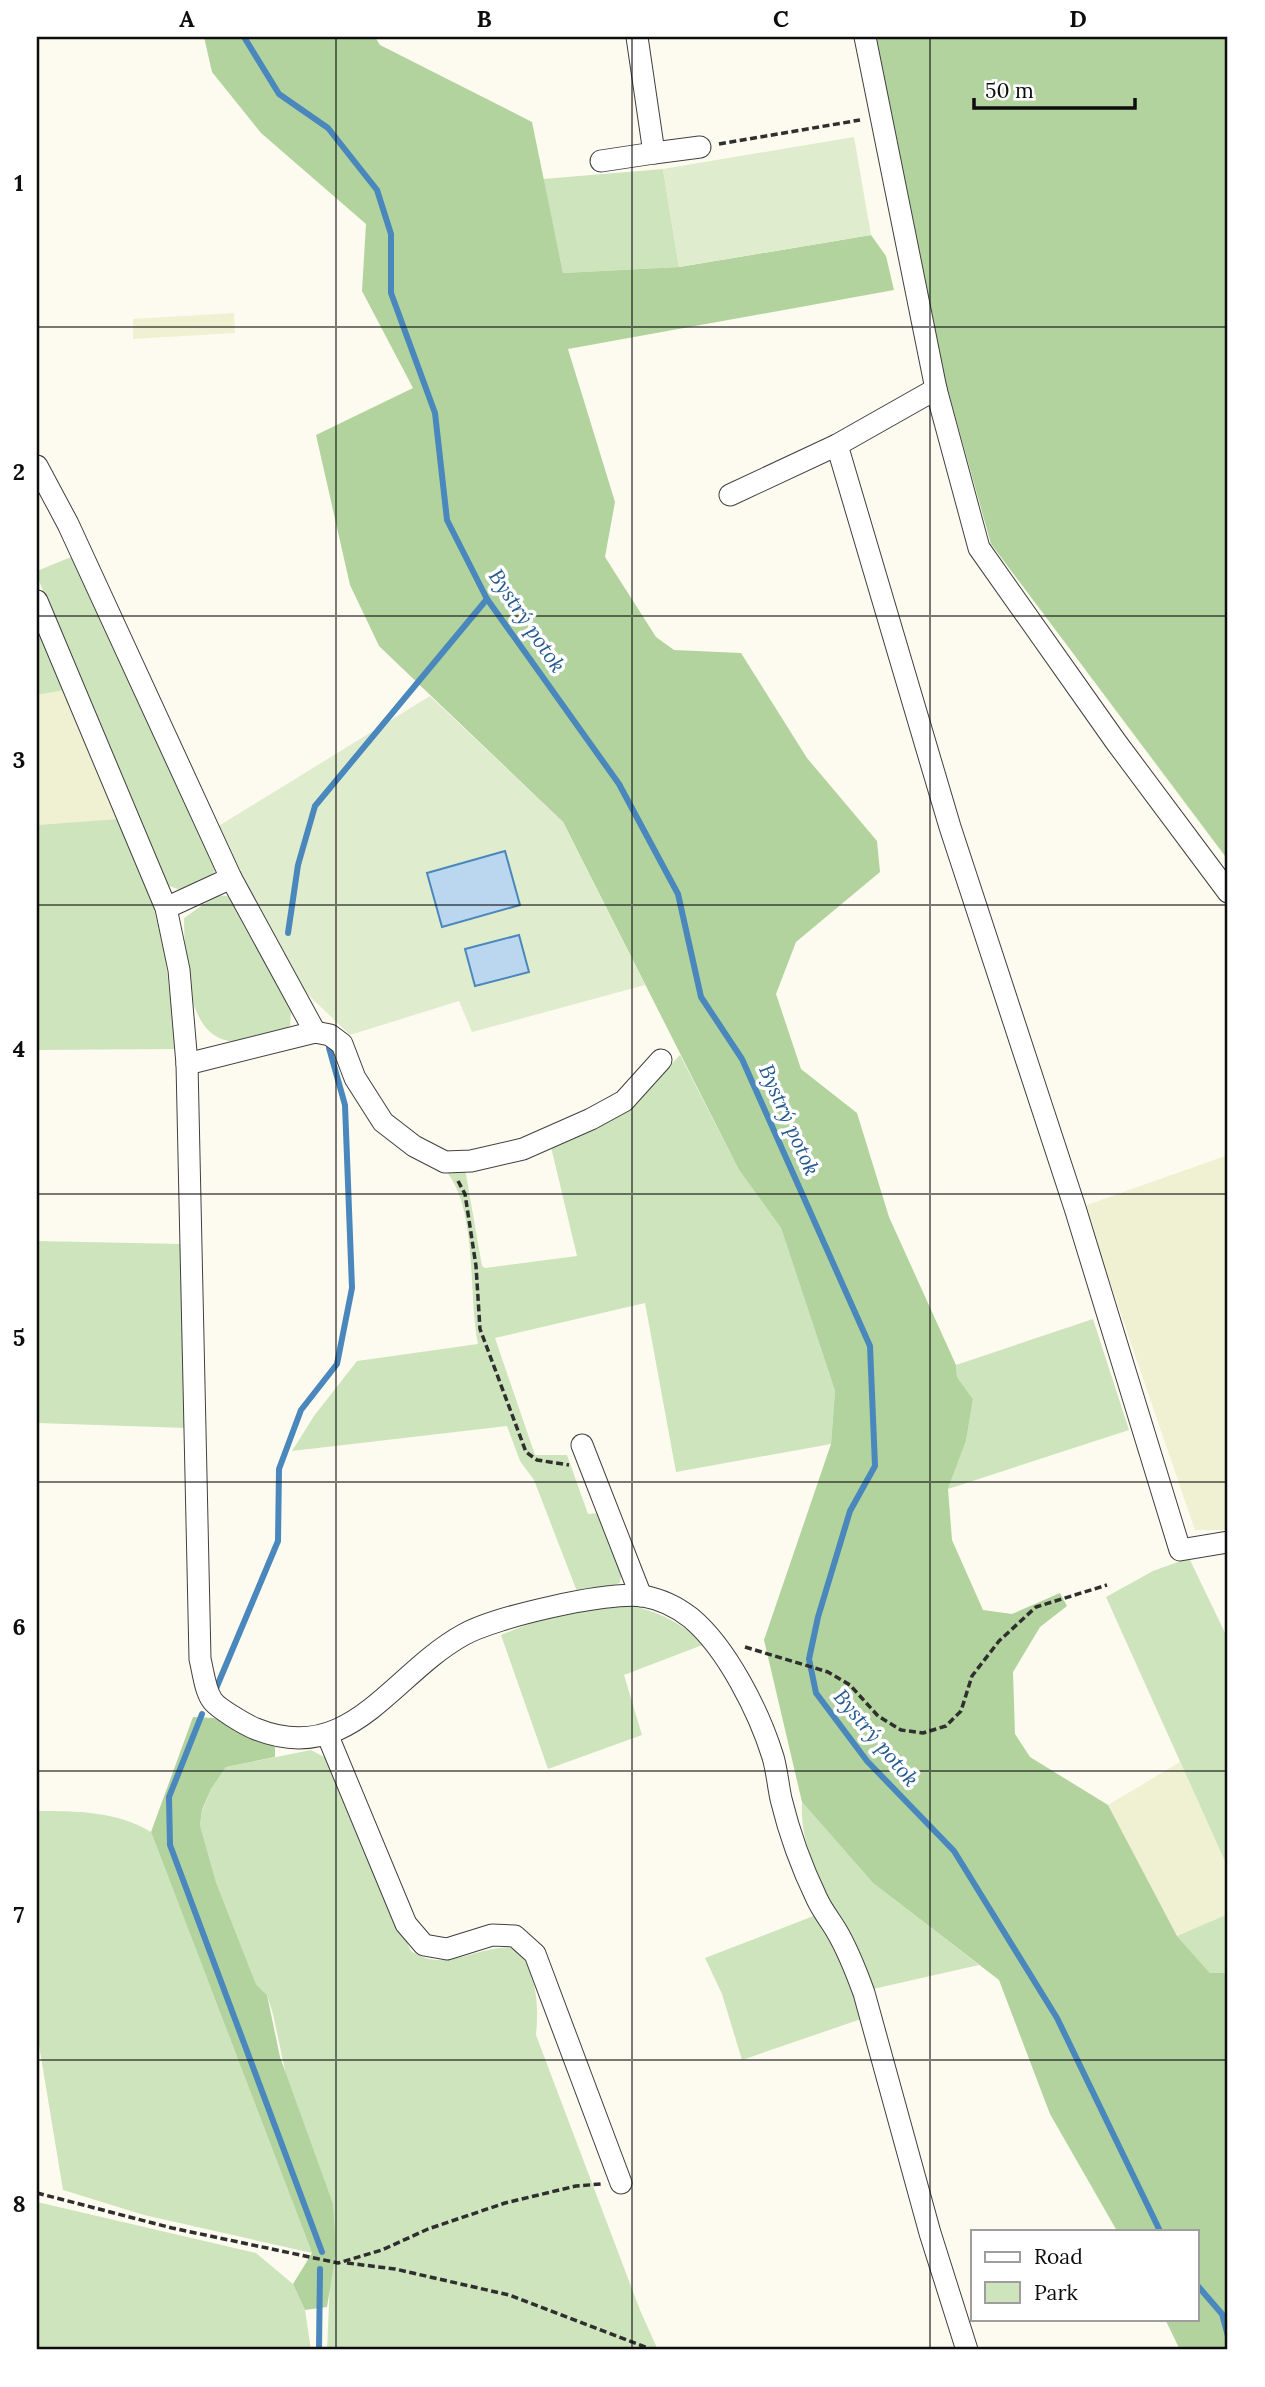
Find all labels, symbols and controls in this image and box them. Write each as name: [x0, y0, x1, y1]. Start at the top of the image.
text: A: [179, 4, 195, 33]
text: B: [476, 4, 492, 33]
text: C: [773, 4, 789, 33]
text: D: [1069, 4, 1087, 33]
scale bar: [974, 66, 1136, 110]
text: 50 m: [985, 77, 1034, 104]
text: 1: [14, 168, 24, 197]
text: 2: [13, 457, 25, 486]
water label: Bystrý potok: [483, 564, 572, 678]
text: 3: [13, 745, 25, 774]
text: 4: [13, 1034, 25, 1063]
water label: Bystrý potok: [753, 1060, 826, 1180]
text: 5: [13, 1323, 25, 1352]
text: 6: [12, 1612, 26, 1641]
water label: Bystrý potok: [828, 1683, 925, 1792]
text: 7: [14, 1900, 25, 1929]
text: 8: [12, 2189, 26, 2218]
legend: [971, 2230, 1198, 2320]
text: Road: [1034, 2243, 1083, 2270]
text: Park: [1034, 2279, 1078, 2306]

